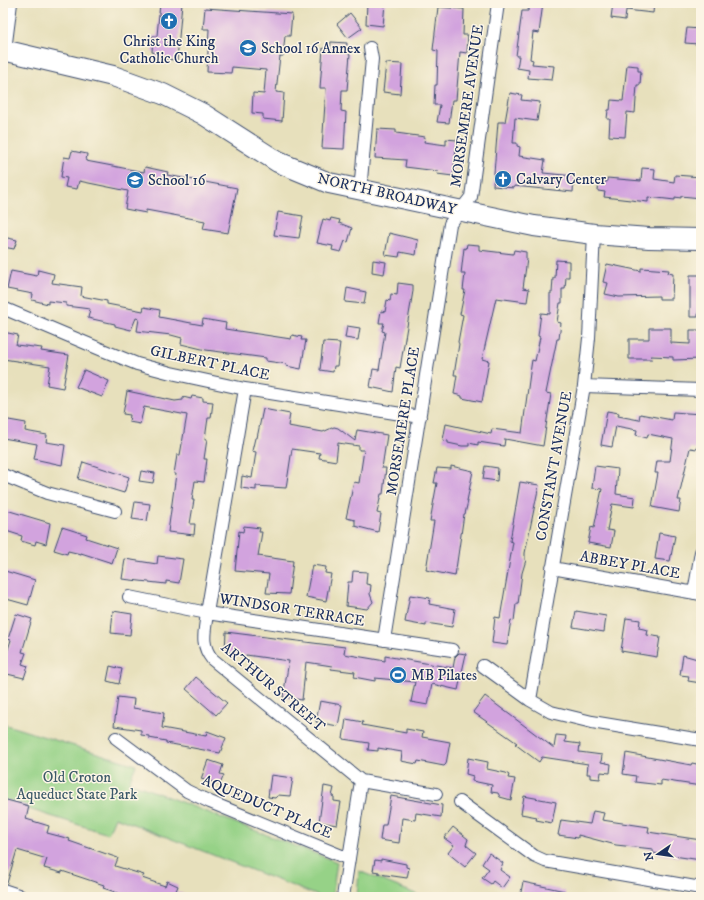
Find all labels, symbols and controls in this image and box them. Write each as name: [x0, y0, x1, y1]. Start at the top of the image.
church icon: Christ the King Catholic Church: [159, 11, 179, 31]
street label: MORSEMERE AVENUE: [446, 23, 488, 189]
place label: Christ the King Catholic Church: [119, 32, 219, 68]
school or university icon: School 16 Annex: [238, 38, 258, 58]
place label: School 16 Annex: [261, 39, 361, 58]
street label: NORTH BROADWAY: [316, 169, 459, 219]
church icon: Calvary Center: [493, 169, 513, 189]
school or university icon: School 16: [125, 170, 145, 190]
place label: Calvary Center: [516, 170, 607, 189]
place label: School 16: [148, 171, 207, 190]
street label: GILBERT PLACE: [148, 341, 272, 385]
street label: MORSEMERE PLACE: [382, 345, 424, 497]
street label: CONSTANT AVENUE: [531, 389, 577, 542]
street label: ABBEY PLACE: [578, 547, 682, 583]
street label: WINDSOR TERRACE: [217, 589, 366, 631]
street label: ARTHUR STREET: [217, 638, 329, 736]
sports icon: MB Pilates: [388, 665, 408, 685]
place label: MB Pilates: [411, 666, 477, 685]
park label: Old Croton Aqueduct State Park: [17, 768, 138, 804]
street label: AQUEDUCT PLACE: [199, 771, 335, 843]
north arrow: [638, 834, 678, 874]
text: N: [641, 850, 657, 862]

